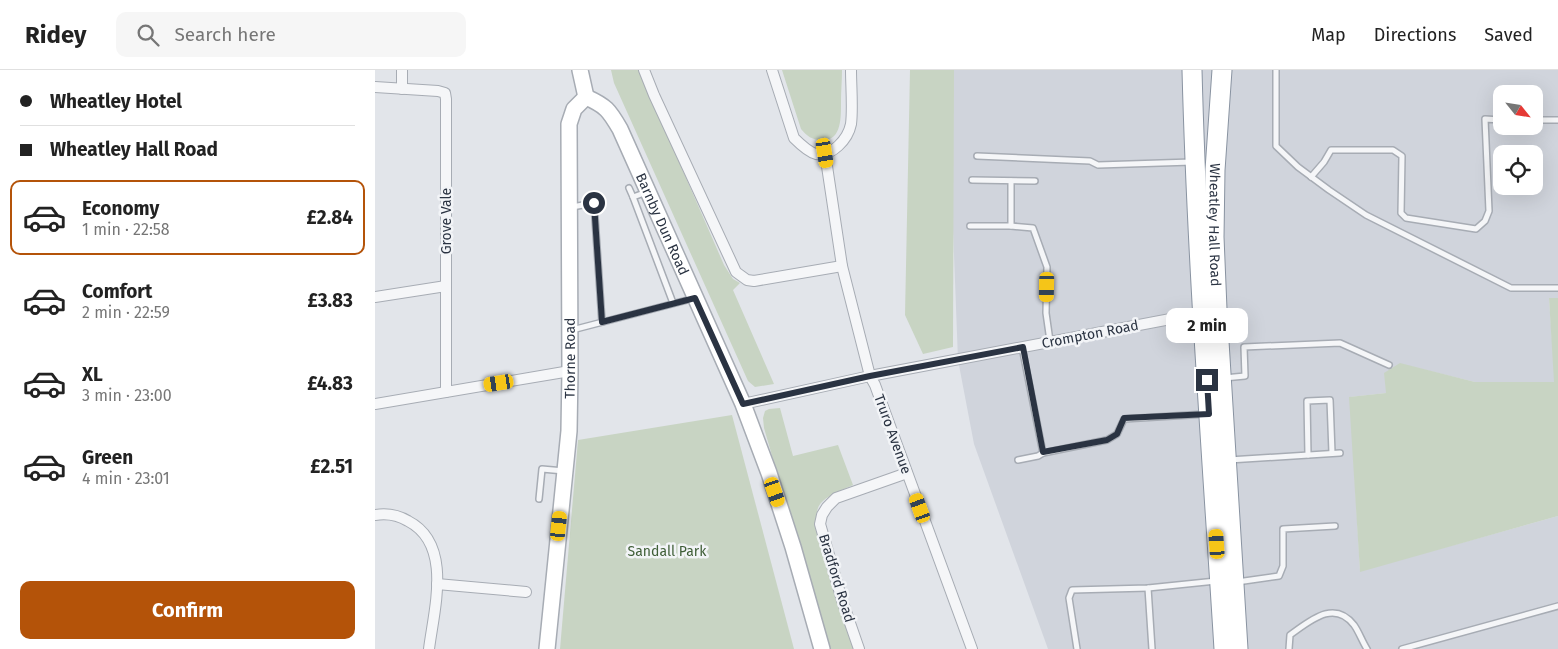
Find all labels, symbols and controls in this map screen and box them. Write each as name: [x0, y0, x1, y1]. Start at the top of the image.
search box: [116, 12, 466, 57]
text: Ridey: [25, 21, 86, 49]
icon: search: [134, 21, 162, 49]
text: Search here: [174, 23, 276, 46]
text: Map: [1311, 24, 1346, 46]
text: Directions: [1374, 24, 1456, 46]
text: Saved: [1484, 24, 1533, 46]
north arrow: [1493, 85, 1543, 135]
map controls: [1493, 85, 1543, 195]
text: Wheatley Hotel: [50, 90, 182, 113]
car: [815, 137, 834, 169]
text: Wheatley Hall Road: [50, 138, 218, 161]
button: locate: [1493, 145, 1543, 195]
street label: Wheatley Hall Road: [1205, 162, 1224, 287]
street label: Barnby Dun Road: [632, 170, 692, 278]
street label: Grove Vale: [438, 188, 455, 254]
route start: [583, 192, 605, 214]
icon: car: [22, 195, 67, 240]
text: Economy: [82, 197, 159, 220]
text: £2.84: [307, 206, 353, 229]
text: 1 min · 22:58: [82, 220, 170, 239]
car: [1039, 272, 1054, 302]
icon: car: [22, 278, 67, 323]
text: Comfort: [82, 280, 152, 303]
text: £3.83: [307, 289, 353, 312]
text: 2 min · 22:59: [82, 303, 170, 322]
callout: 2 min: [1166, 308, 1248, 342]
text: 2 min: [1187, 316, 1227, 335]
street label: Crompton Road: [1040, 317, 1140, 352]
street label: Thorne Road: [562, 318, 579, 399]
icon: car: [22, 361, 67, 406]
text: XL: [82, 363, 103, 386]
route end: [1196, 369, 1218, 391]
text: £4.83: [307, 372, 353, 395]
car: [483, 373, 514, 393]
text: 3 min · 23:00: [82, 386, 172, 405]
street label: Truro Avenue: [870, 392, 915, 476]
icon: car: [22, 444, 67, 489]
text: Green: [82, 446, 133, 469]
text: £2.51: [310, 455, 353, 478]
text: 4 min · 23:01: [82, 469, 170, 488]
car: [763, 475, 786, 509]
car: [907, 491, 932, 525]
car: [549, 510, 568, 542]
car: [1208, 529, 1225, 559]
street label: Bradford Road: [815, 532, 858, 624]
park label: Sandall Park: [628, 543, 707, 560]
button: Confirm: [20, 581, 355, 639]

